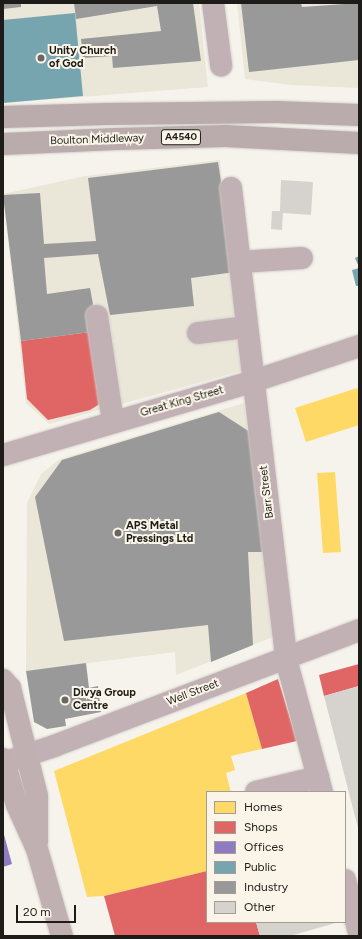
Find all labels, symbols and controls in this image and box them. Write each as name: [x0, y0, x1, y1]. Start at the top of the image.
place label: Unity Church of God: [49, 45, 116, 71]
marker: Unity Church of God: [36, 53, 46, 63]
road number: A4540: [160, 129, 202, 145]
street label: Boulton Middleway: [50, 132, 144, 148]
street label: Great King Street: [139, 384, 225, 420]
street label: Barr Street: [257, 465, 277, 519]
place label: APS Metal Pressings Ltd: [126, 520, 193, 546]
marker: APS Metal Pressings Ltd: [113, 528, 123, 538]
street label: Well Street: [165, 677, 221, 709]
place label: Divya Group Centre: [73, 687, 136, 713]
marker: Divya Group Centre: [60, 695, 70, 705]
legend: [206, 791, 346, 923]
text: Homes: [244, 800, 282, 814]
text: Shops: [244, 820, 278, 834]
text: Offices: [244, 840, 284, 854]
text: Public: [244, 860, 277, 874]
text: Industry: [244, 880, 288, 894]
scale bar: [18, 897, 78, 923]
text: Other: [244, 900, 275, 914]
text: 20 m: [23, 905, 51, 919]

